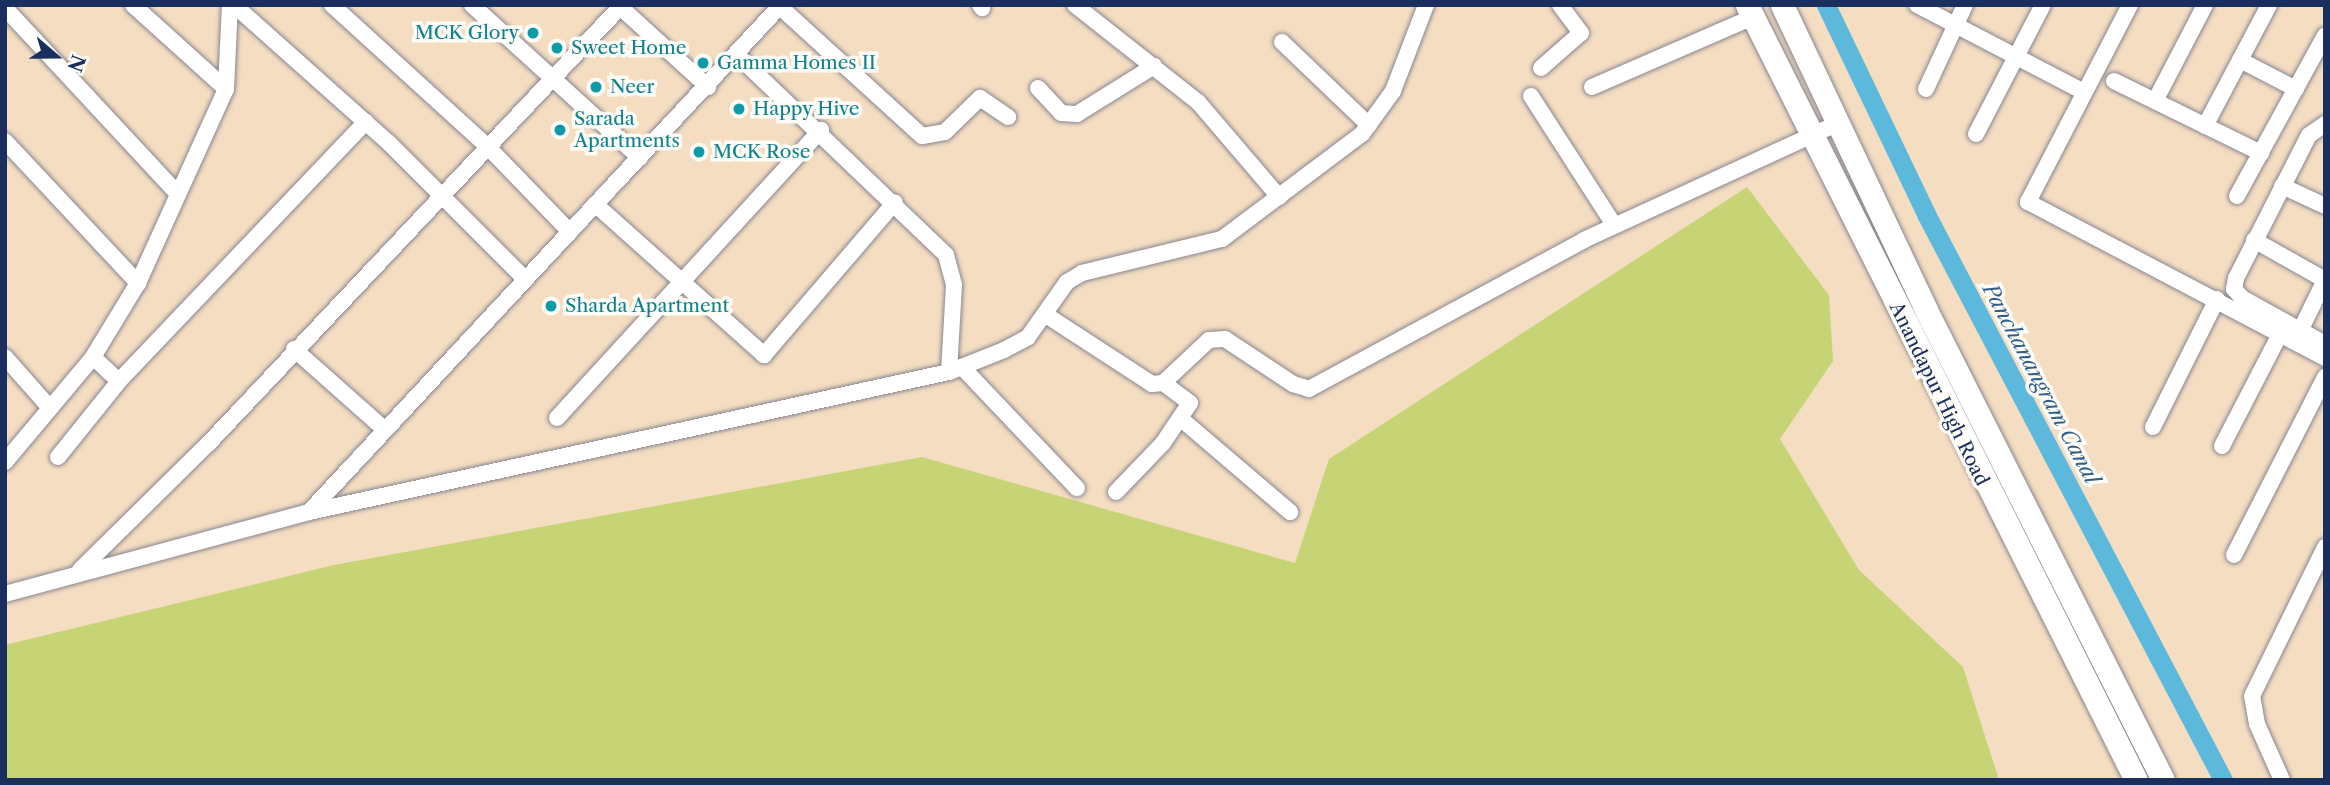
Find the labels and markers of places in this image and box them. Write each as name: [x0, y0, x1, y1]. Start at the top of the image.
place label: MCK Glory: [414, 22, 519, 44]
marker: MCK Glory: [525, 25, 541, 41]
place label: Sweet Home: [571, 37, 686, 59]
marker: Sweet Home: [549, 40, 565, 56]
place label: Gamma Homes II: [717, 52, 876, 74]
marker: Gamma Homes II: [695, 55, 711, 71]
place label: Neer: [610, 76, 655, 98]
marker: Neer: [588, 79, 604, 95]
place label: Happy Hive: [753, 98, 860, 120]
marker: Happy Hive: [731, 101, 747, 117]
place label: Sarada Apartments: [574, 108, 680, 152]
marker: Sarada Apartments: [552, 122, 568, 138]
place label: MCK Rose: [713, 141, 811, 163]
marker: MCK Rose: [691, 144, 707, 160]
place label: Sharda Apartment: [565, 295, 730, 317]
marker: Sharda Apartment: [543, 298, 559, 314]

